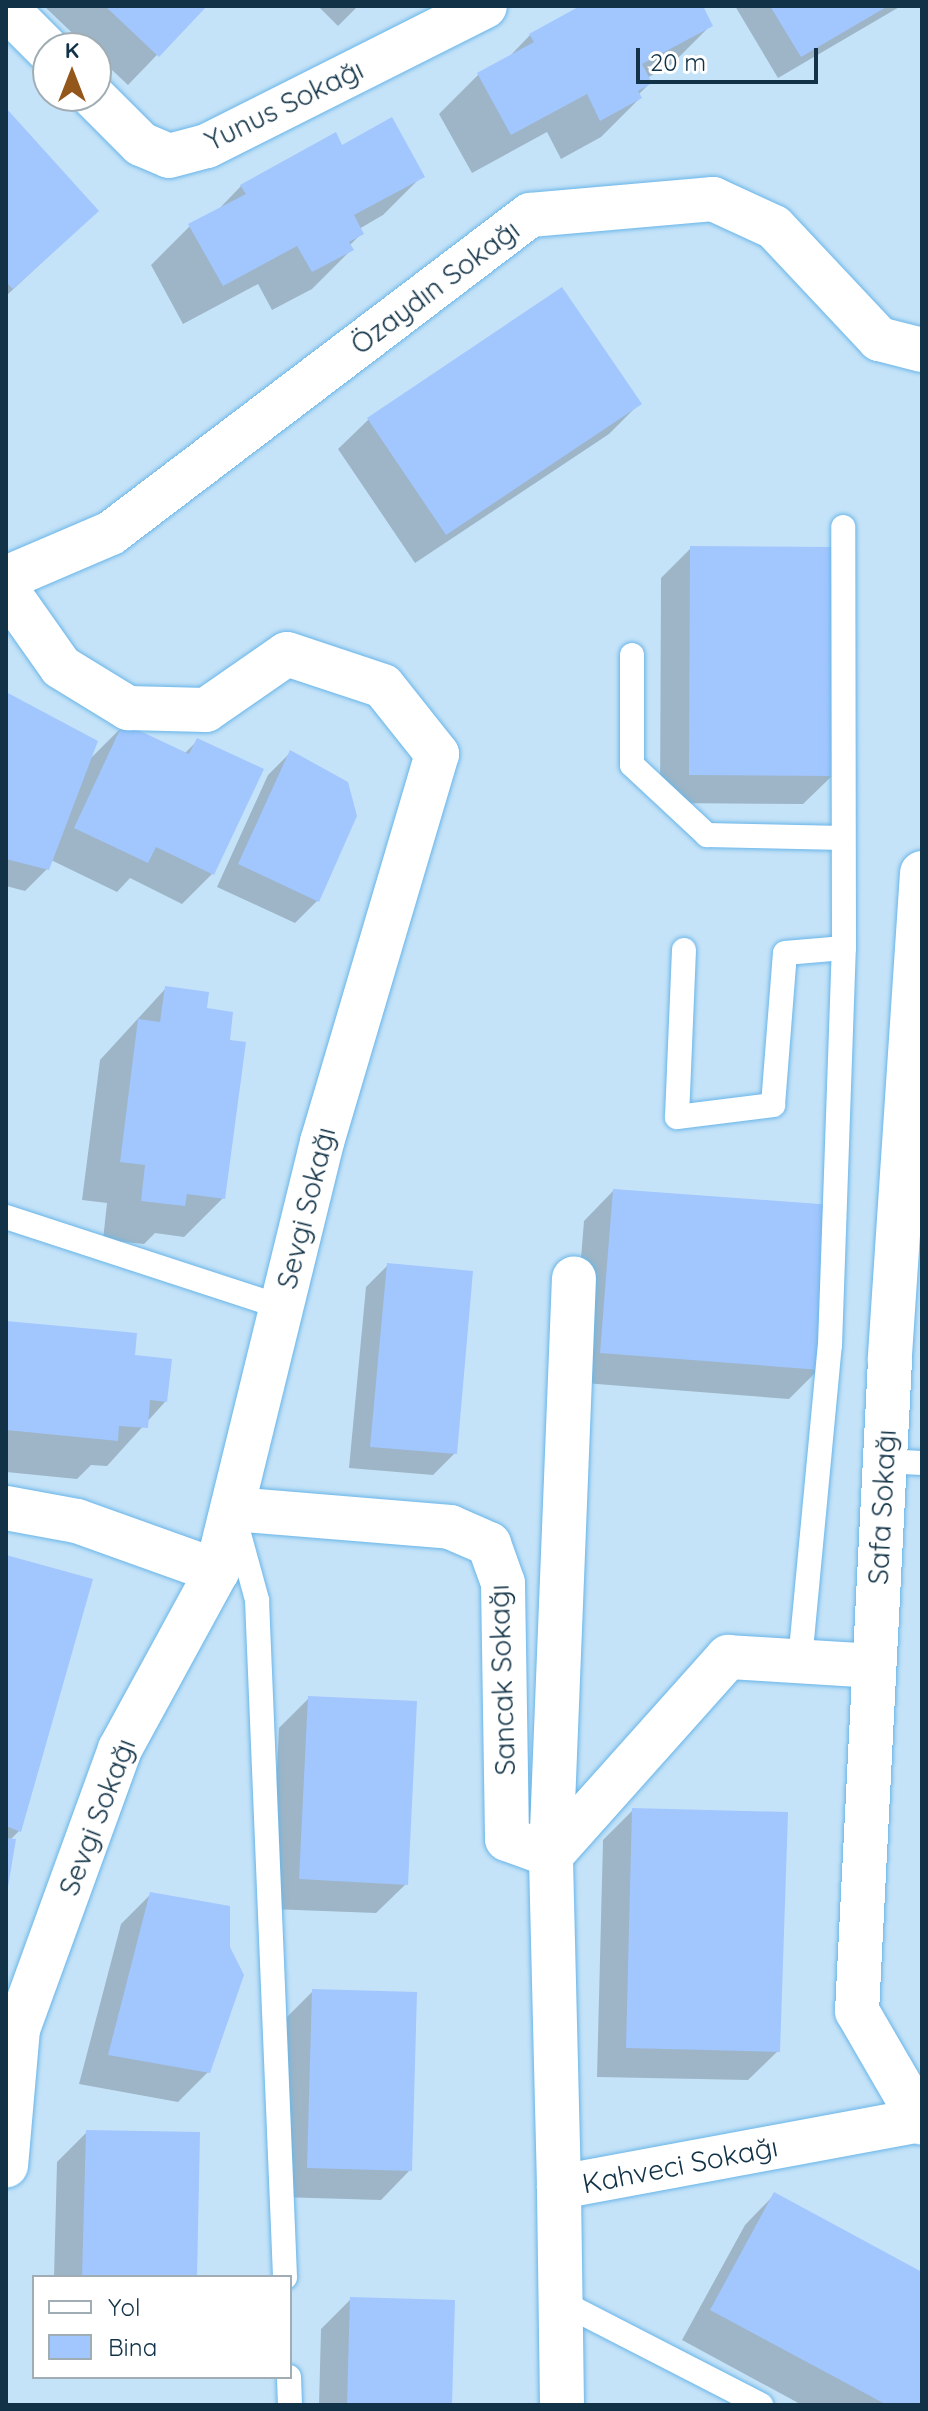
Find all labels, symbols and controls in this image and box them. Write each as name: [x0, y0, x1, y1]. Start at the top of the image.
north arrow: [32, 32, 112, 112]
scale bar: [640, 32, 822, 82]
text: K: [65, 36, 79, 64]
text: 20 m: [650, 47, 706, 77]
street label: Yunus Sokağı: [199, 52, 369, 158]
street label: Özaydın Sokağı: [344, 213, 526, 361]
street label: Sevgi Sokağı: [270, 1124, 342, 1292]
street label: Safa Sokağı: [861, 1429, 903, 1585]
street label: Sancak Sokağı: [482, 1584, 522, 1776]
street label: Sevgi Sokağı: [52, 1734, 142, 1900]
street label: Kahveci Sokağı: [580, 2130, 780, 2200]
legend: [32, 2275, 292, 2379]
text: Yol: [108, 2292, 140, 2322]
text: Bina: [108, 2332, 157, 2362]

